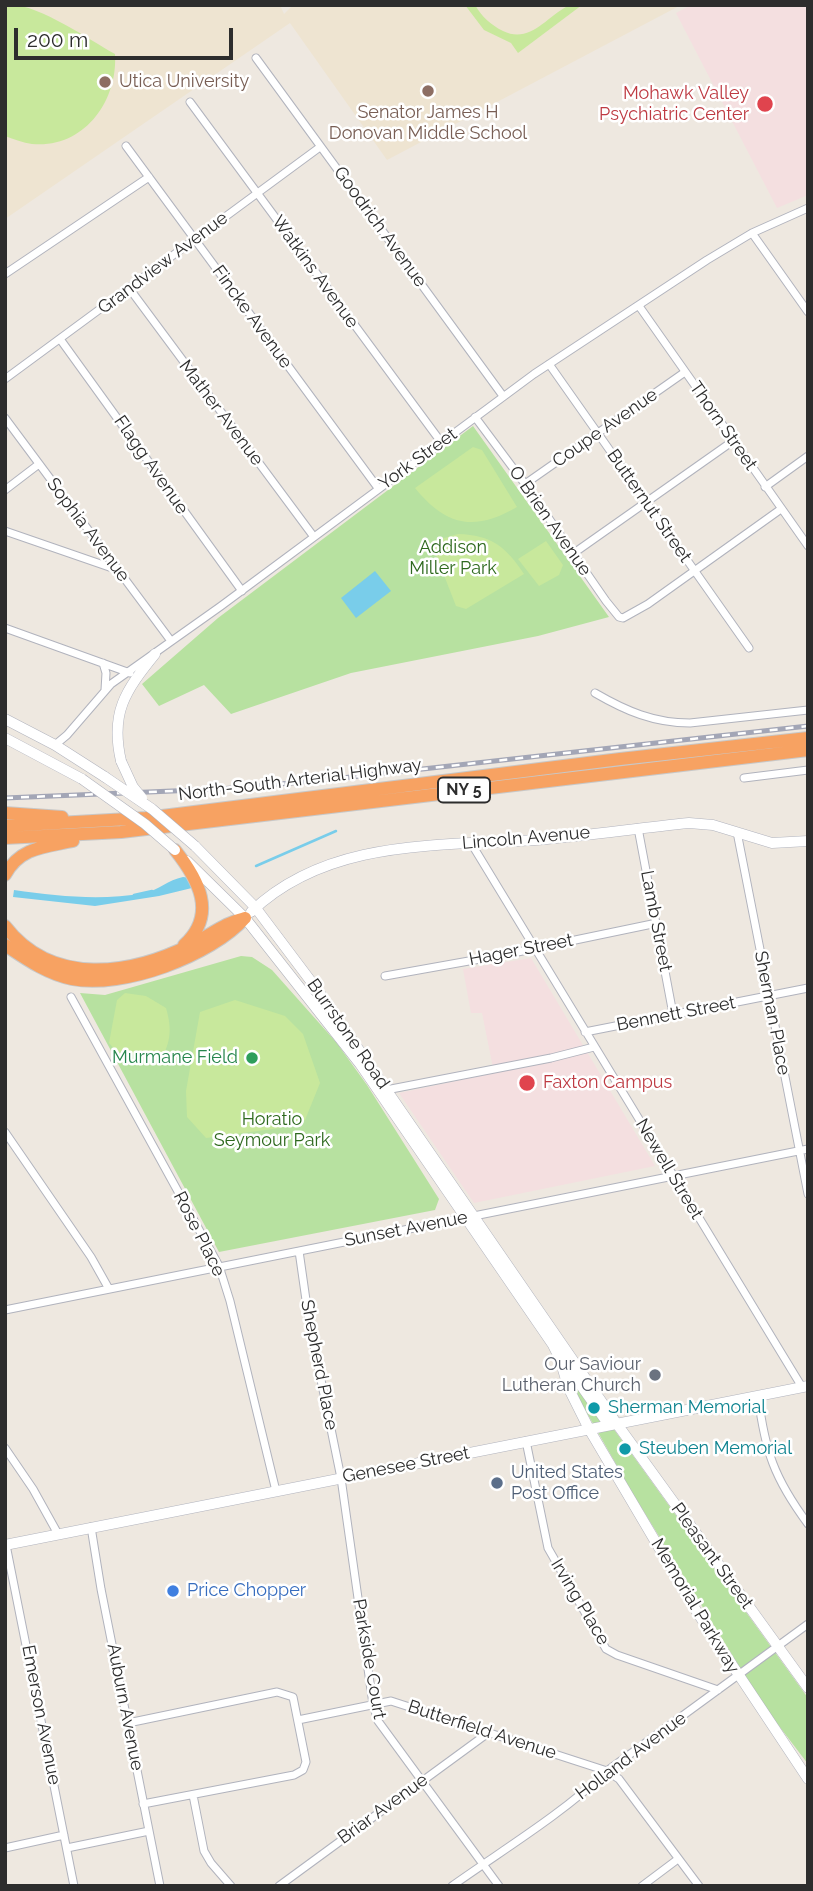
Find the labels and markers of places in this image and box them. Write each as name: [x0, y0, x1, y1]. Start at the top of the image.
place label: Utica University: [119, 71, 249, 93]
marker: Utica University: [97, 74, 113, 90]
marker: Senator James H Donovan Middle School: [420, 83, 436, 99]
place label: Mohawk Valley Psychiatric Center: [599, 83, 749, 126]
marker: Mohawk Valley Psychiatric Center: [755, 94, 775, 114]
place label: Senator James H Donovan Middle School: [329, 102, 527, 144]
place label: Murmane Field: [112, 1047, 238, 1069]
marker: Murmane Field: [244, 1050, 260, 1066]
place label: Faxton Campus: [543, 1072, 672, 1094]
marker: Faxton Campus: [517, 1073, 537, 1093]
place label: Our Saviour Lutheran Church: [502, 1354, 641, 1396]
marker: Our Saviour Lutheran Church: [647, 1367, 663, 1383]
place label: Sherman Memorial: [608, 1397, 766, 1419]
marker: Sherman Memorial: [586, 1400, 602, 1416]
place label: Steuben Memorial: [639, 1438, 792, 1460]
marker: Steuben Memorial: [617, 1441, 633, 1457]
place label: United States Post Office: [511, 1462, 623, 1504]
marker: United States Post Office: [489, 1475, 505, 1491]
place label: Price Chopper: [187, 1580, 306, 1602]
marker: Price Chopper: [165, 1583, 181, 1599]

